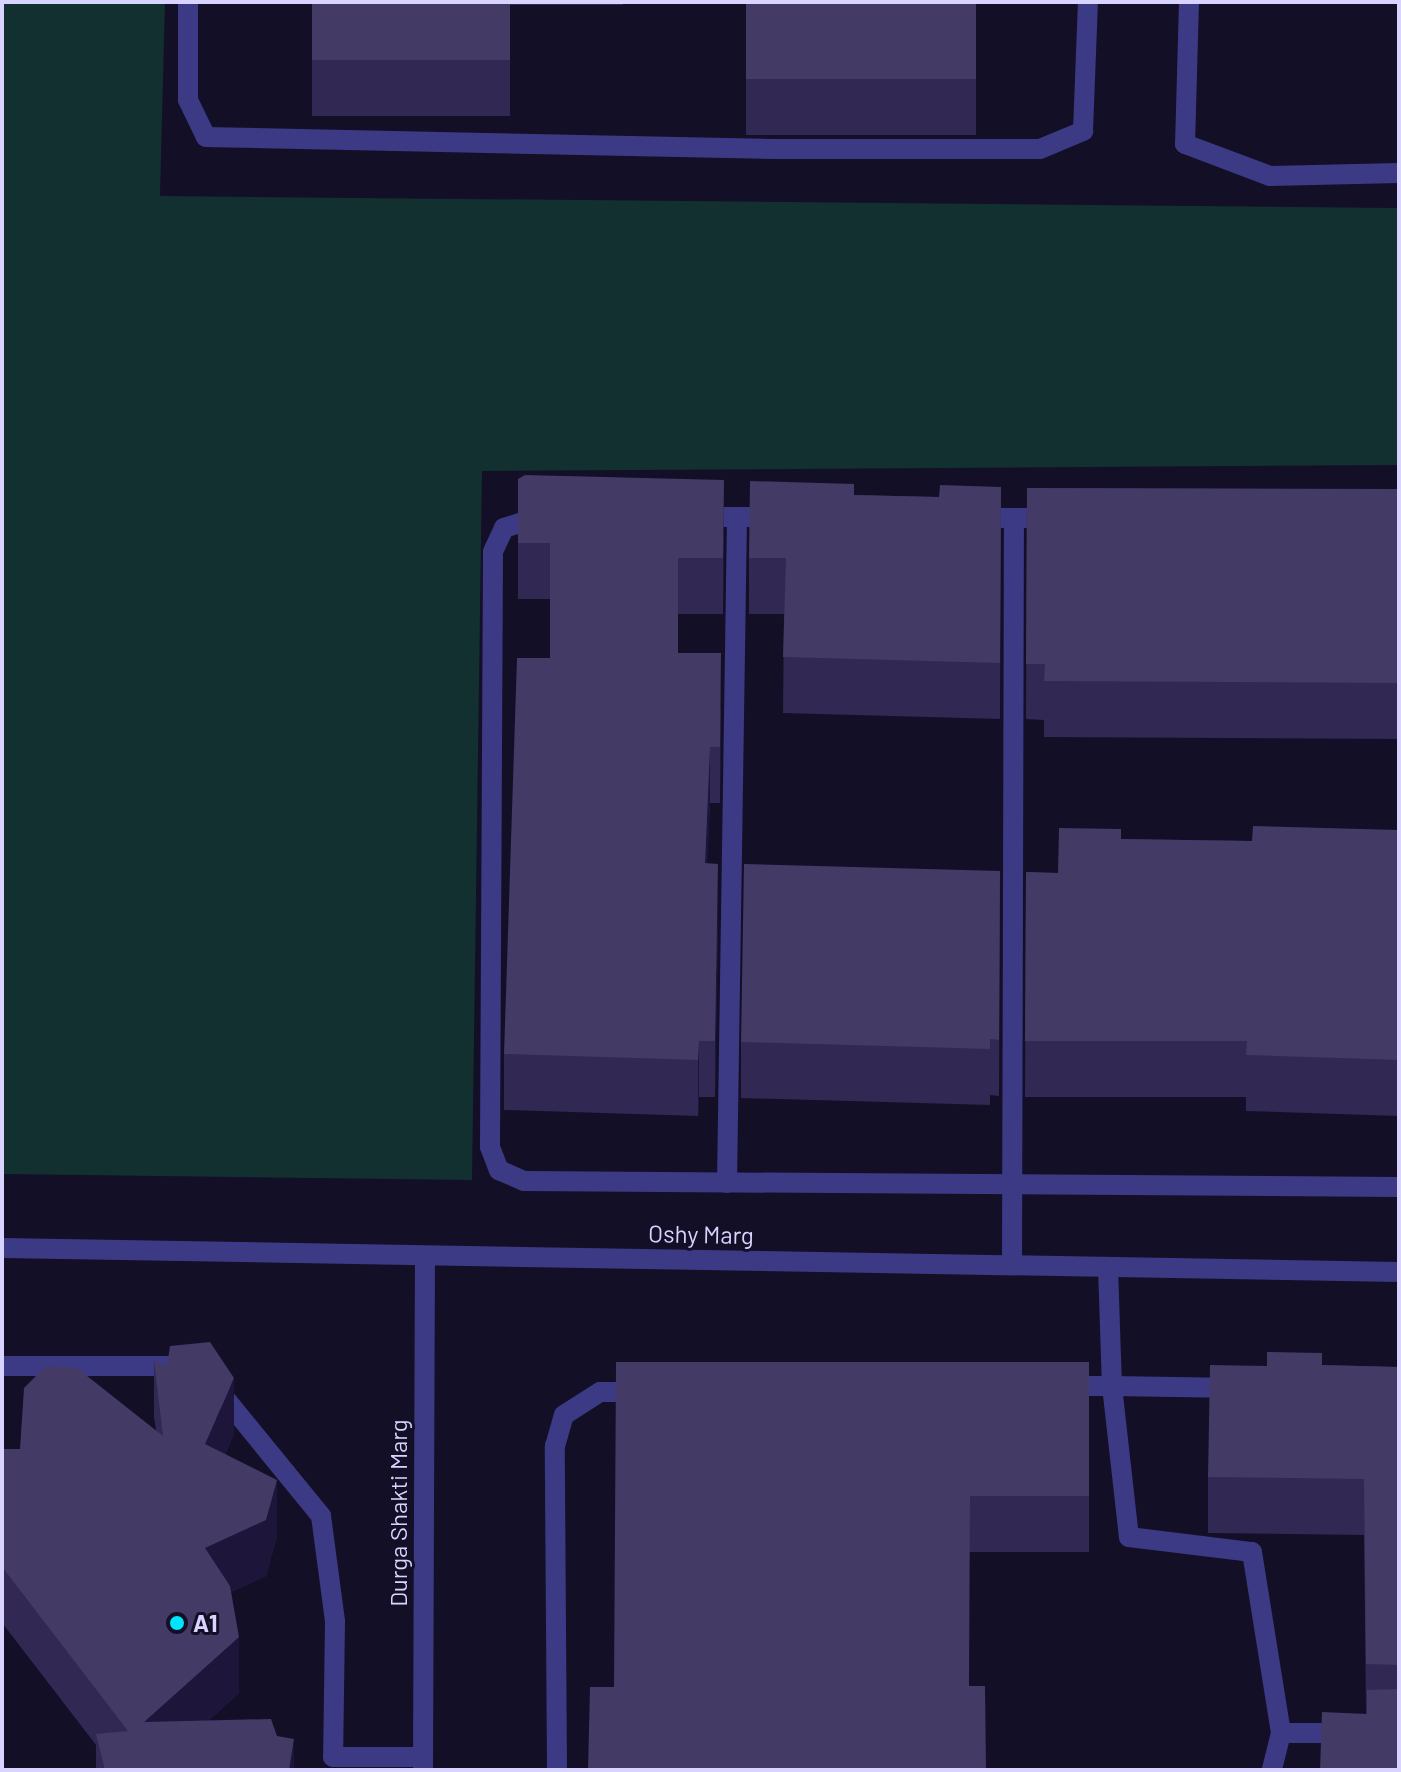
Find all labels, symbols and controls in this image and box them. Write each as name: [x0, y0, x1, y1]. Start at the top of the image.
street label: Oshy Marg: [648, 1219, 754, 1249]
street label: Durga Shakti Marg: [384, 1419, 412, 1607]
place label: A1: [193, 1609, 218, 1637]
marker: A1: [168, 1614, 186, 1632]

